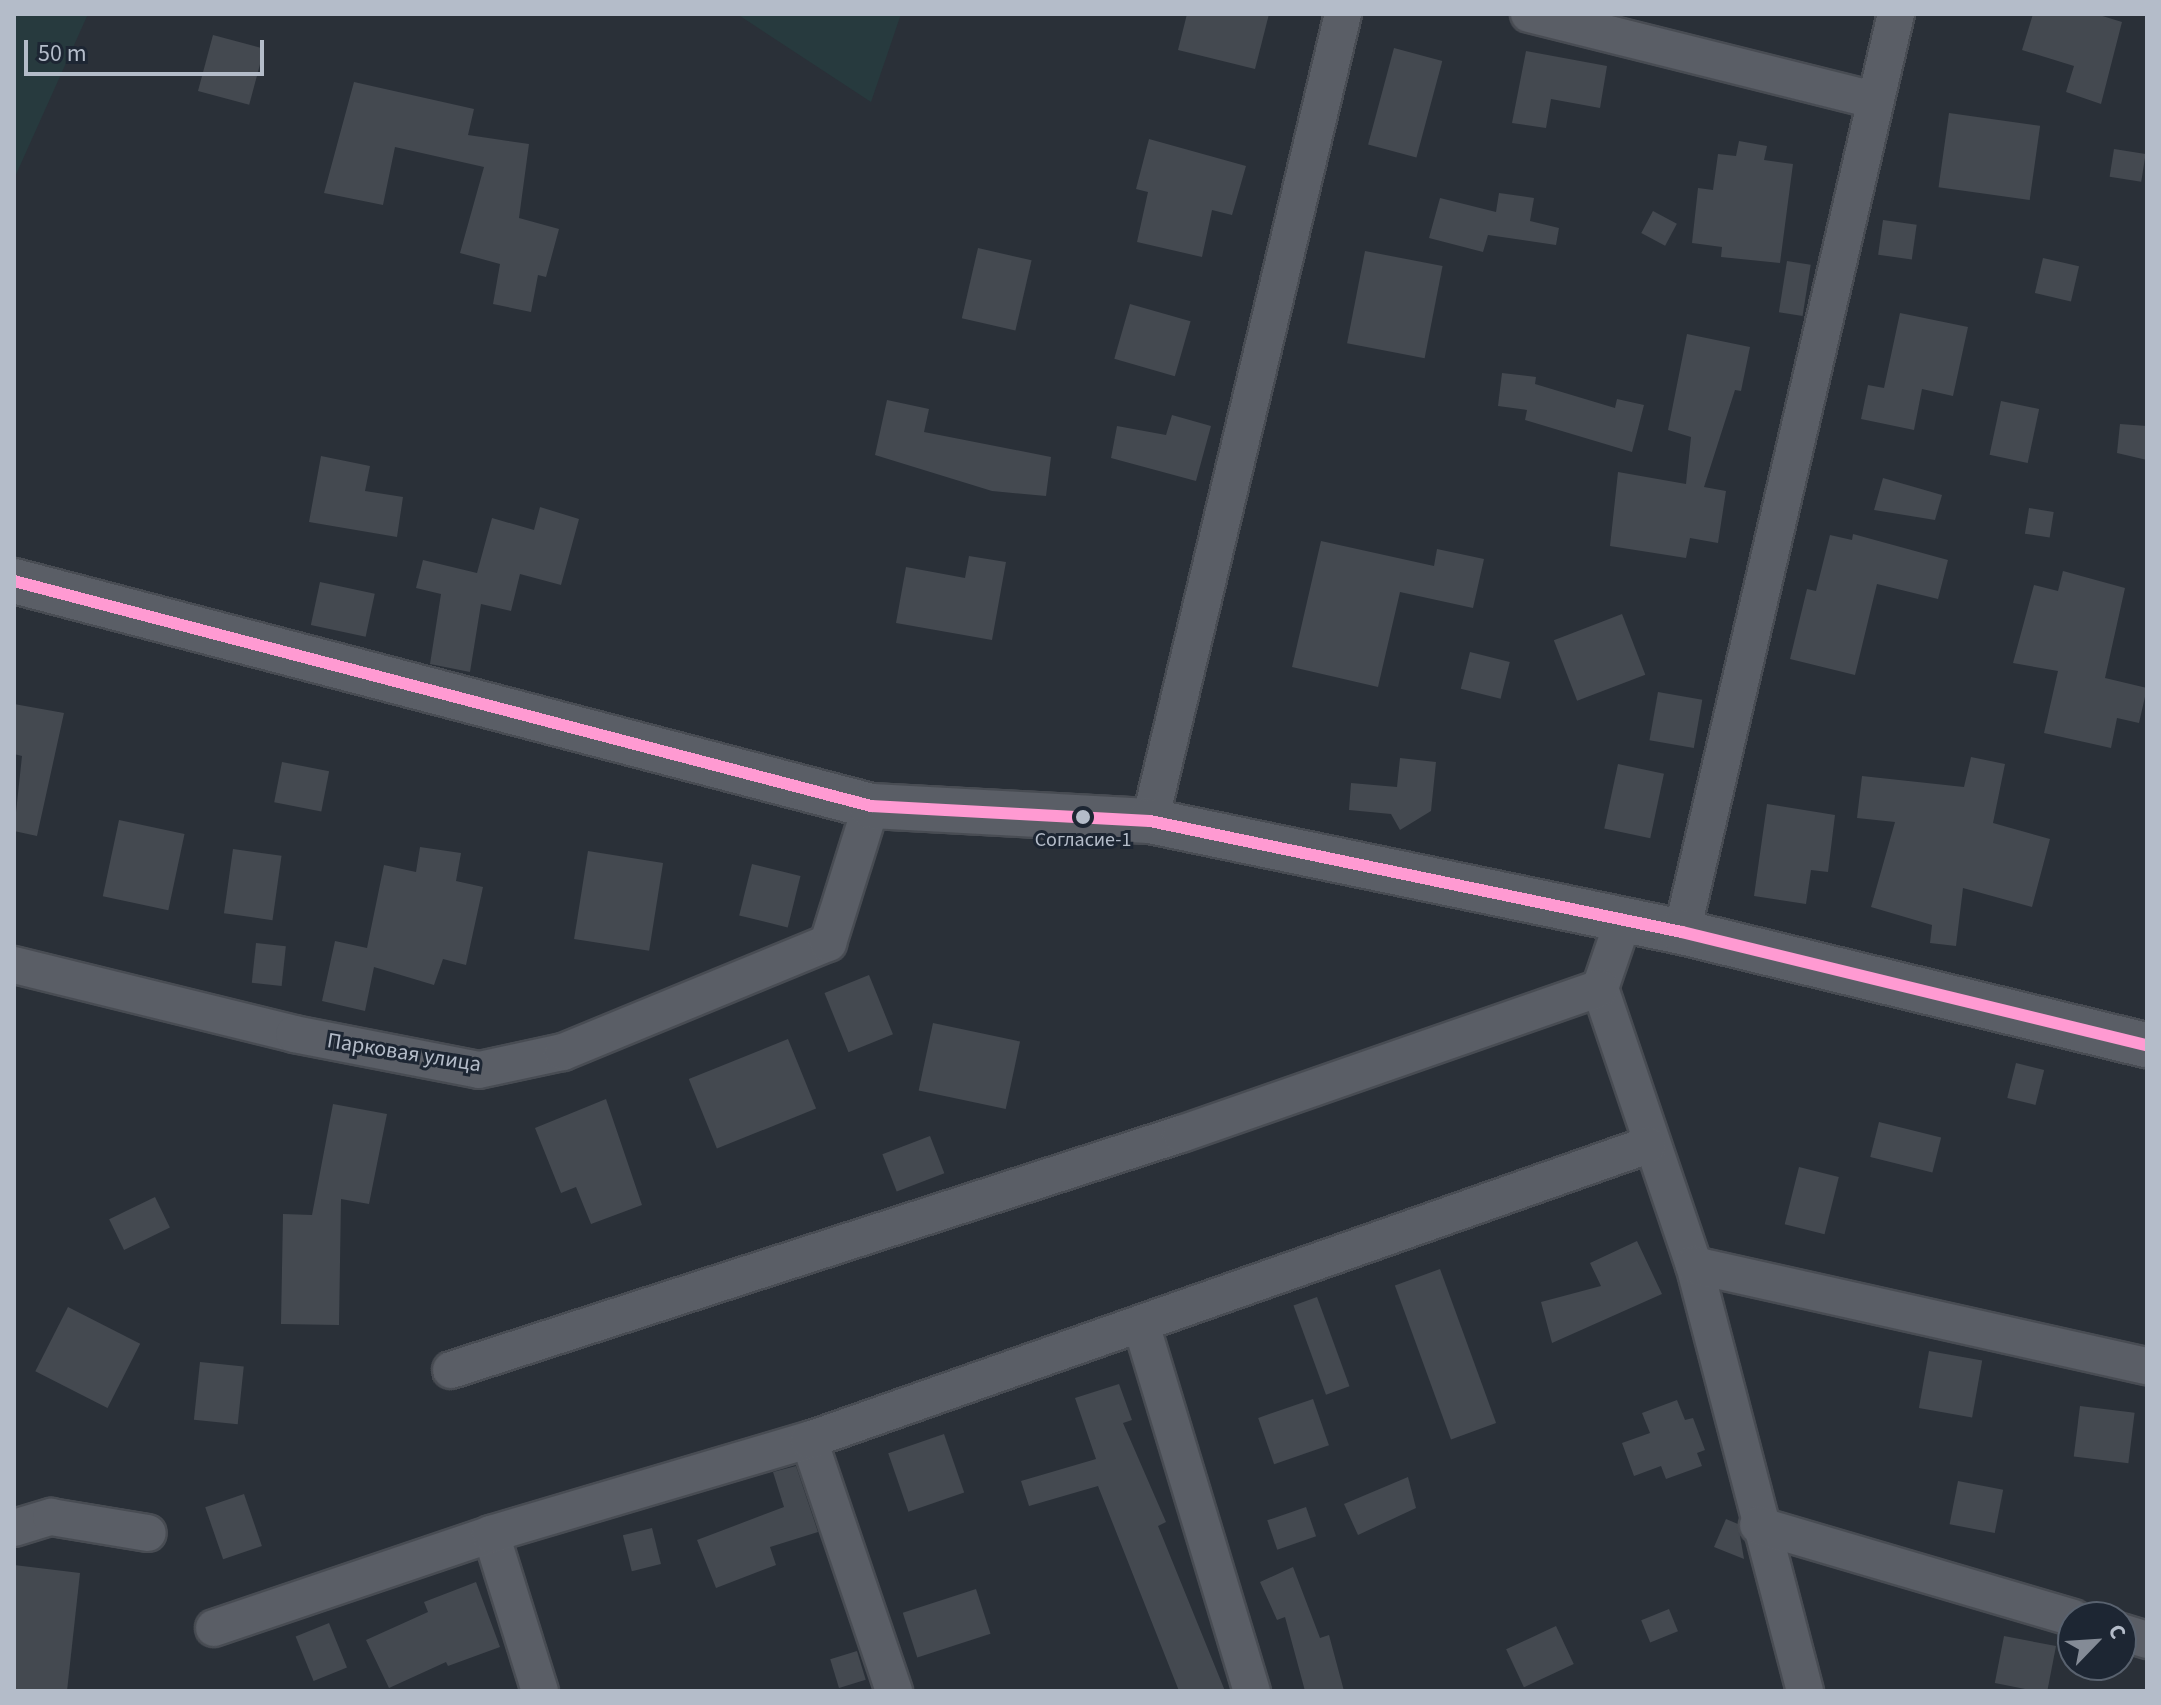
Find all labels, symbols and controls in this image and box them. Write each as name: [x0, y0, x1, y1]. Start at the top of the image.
scale bar: [28, 24, 268, 74]
text: 50 m: [38, 36, 87, 71]
marker: Согласие-1: [1075, 809, 1091, 825]
place label: Согласие-1: [1035, 828, 1131, 852]
street label: Парковая улица: [325, 1028, 483, 1078]
north arrow: [2057, 1601, 2137, 1681]
text: С: [2100, 1619, 2134, 1644]

